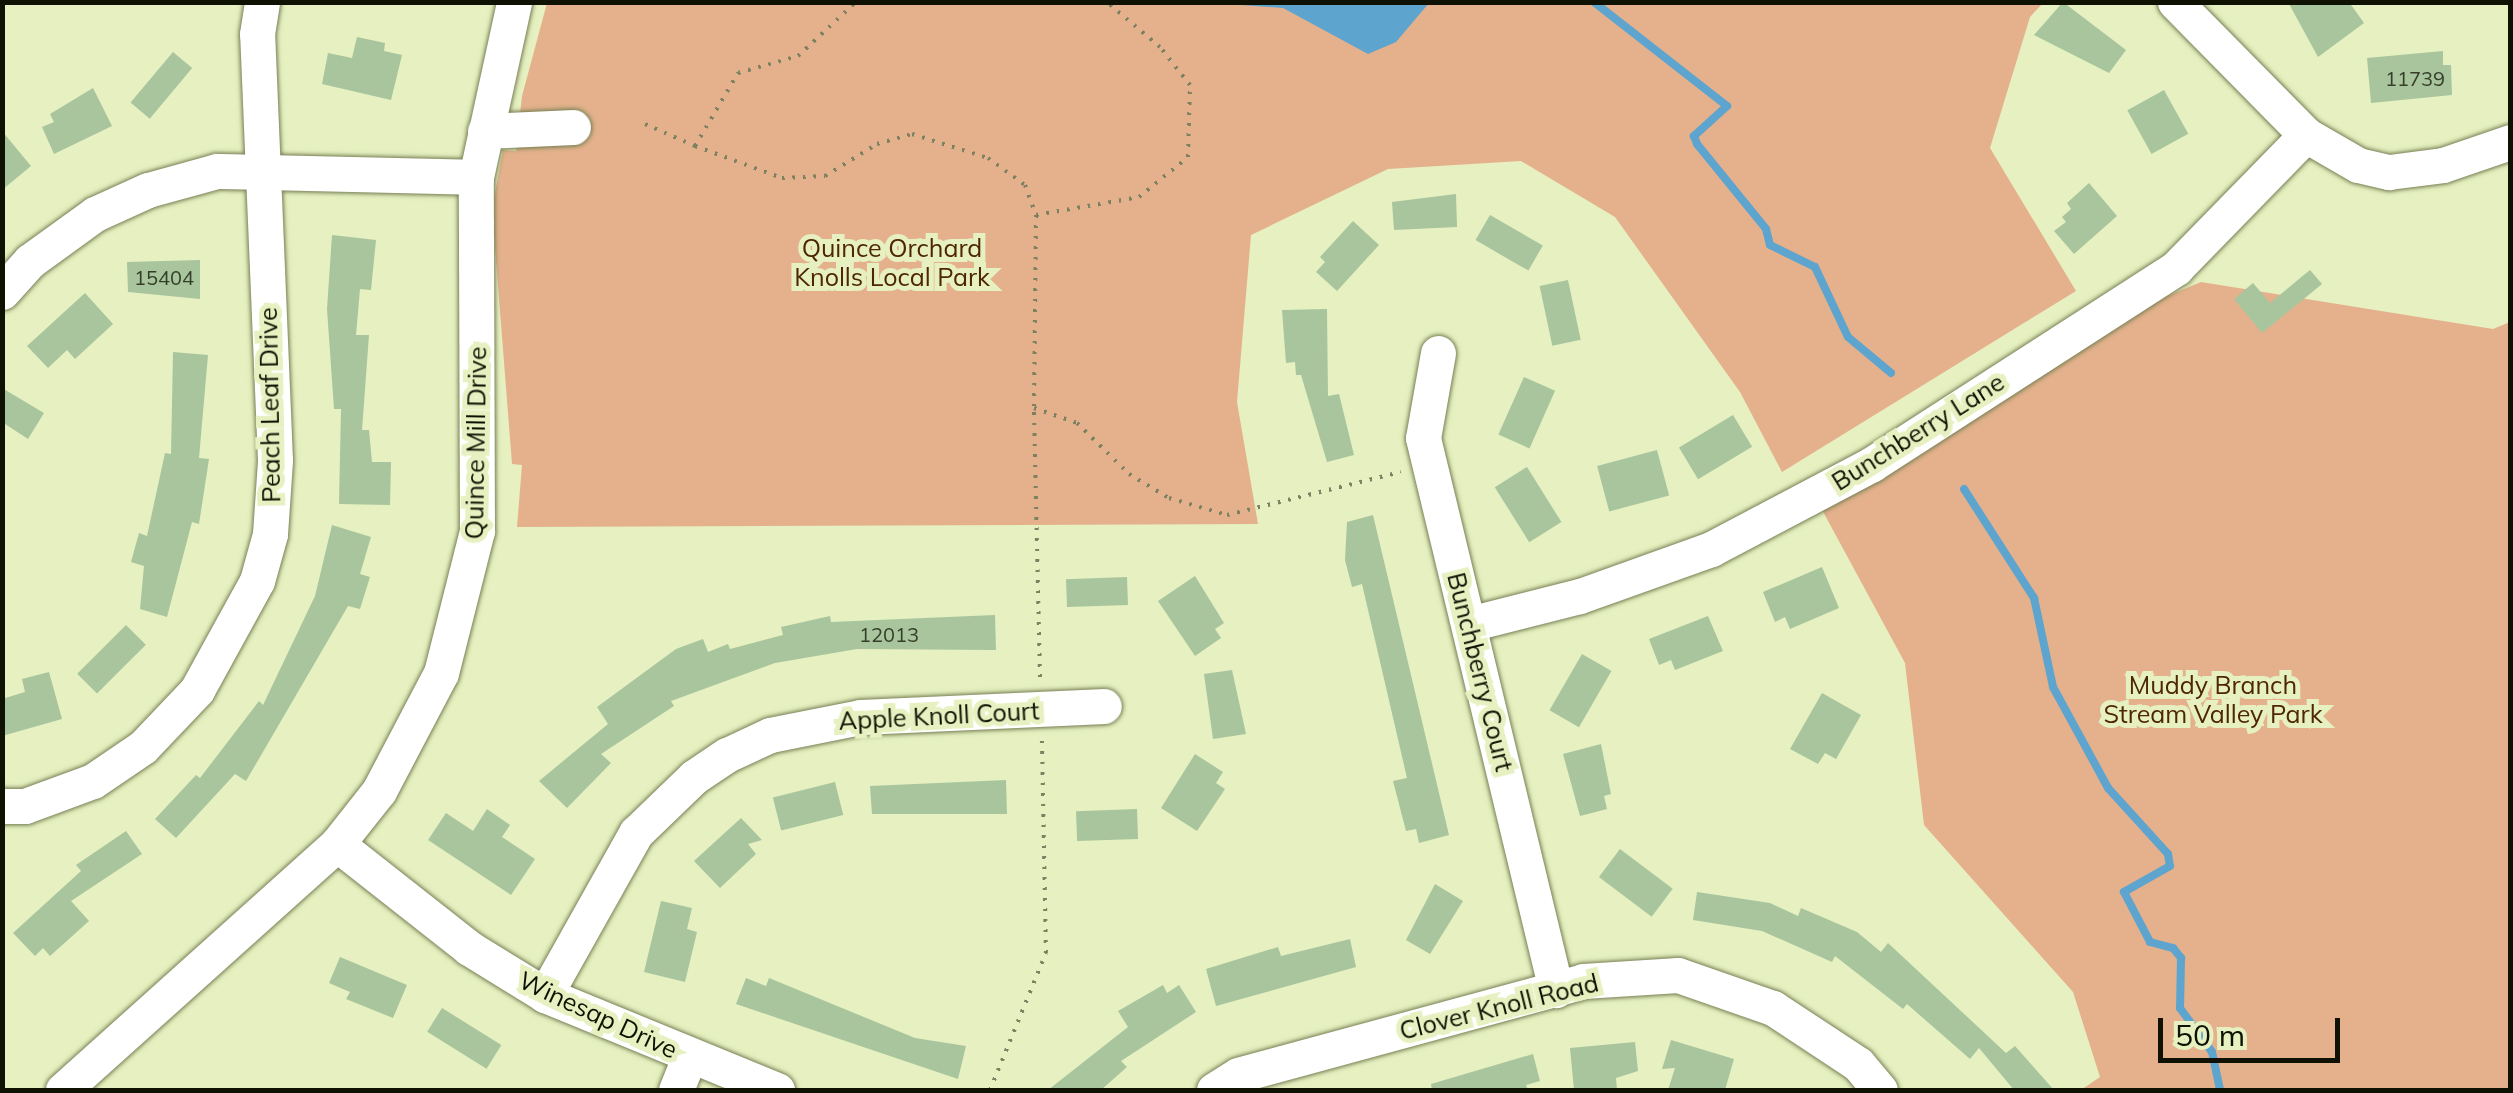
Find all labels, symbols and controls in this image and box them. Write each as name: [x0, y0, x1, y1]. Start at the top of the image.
house number: 11739: [2385, 66, 2445, 90]
park label: Quince Orchard Knolls Local Park: [794, 234, 990, 293]
house number: 15404: [134, 265, 194, 289]
street label: Peach Leaf Drive: [253, 307, 287, 503]
street label: Quince Mill Drive: [459, 346, 493, 540]
street label: Bunchberry Lane: [1826, 367, 2010, 497]
street label: Bunchberry Court: [1441, 569, 1519, 775]
house number: 12013: [859, 622, 919, 646]
park label: Muddy Branch Stream Valley Park: [2103, 671, 2323, 730]
street label: Apple Knoll Court: [838, 696, 1040, 736]
street label: Winesap Drive: [514, 965, 682, 1065]
street label: Clover Knoll Road: [1396, 968, 1602, 1046]
scale bar: [2163, 998, 2346, 1060]
text: 50 m: [2175, 1016, 2245, 1054]

